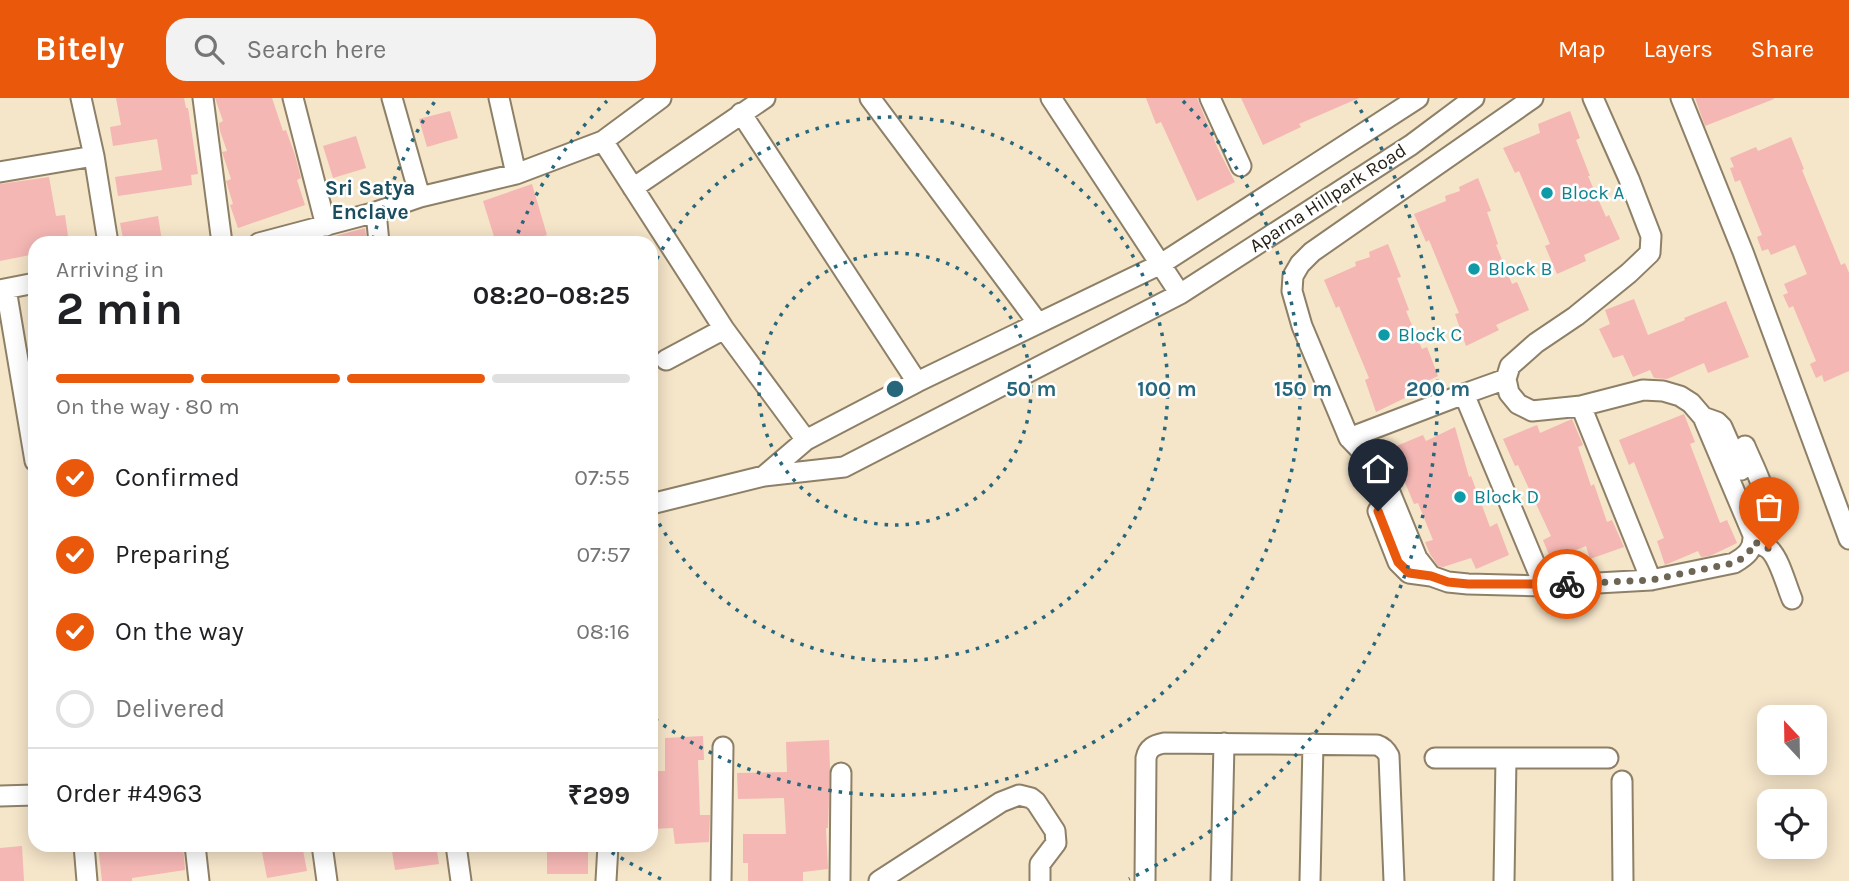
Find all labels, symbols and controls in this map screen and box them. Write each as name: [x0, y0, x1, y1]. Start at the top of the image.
search box: [166, 18, 656, 81]
text: Bitely: [35, 30, 124, 68]
icon: search: [190, 30, 228, 68]
text: Search here: [246, 34, 386, 65]
text: Map: [1558, 35, 1606, 63]
text: Layers: [1644, 35, 1713, 63]
text: Share: [1751, 35, 1814, 63]
street label: Aparna Hillpark Road: [1246, 139, 1410, 257]
district label: Sri Satya Enclave: [325, 176, 415, 224]
place label: Block A: [1561, 182, 1625, 204]
marker: Block A: [1539, 185, 1555, 201]
text: Arriving in: [56, 256, 164, 283]
place label: Block B: [1488, 258, 1552, 280]
marker: Block B: [1466, 261, 1482, 277]
text: 08:20–08:25: [473, 280, 630, 311]
text: 2 min: [56, 282, 183, 336]
place label: Block C: [1398, 324, 1462, 346]
marker: Block C: [1376, 327, 1392, 343]
centre of rings: [883, 377, 907, 401]
text: 50 m: [1006, 377, 1056, 401]
text: 100 m: [1137, 377, 1197, 401]
text: 150 m: [1274, 377, 1332, 401]
text: 200 m: [1406, 377, 1470, 401]
text: On the way · 80 m: [56, 393, 240, 420]
pin: [1348, 439, 1408, 511]
icon: home: [1359, 450, 1397, 488]
icon: check: [56, 459, 94, 497]
text: Confirmed: [115, 462, 240, 493]
text: 07:55: [574, 464, 630, 491]
pin: [1739, 477, 1799, 549]
place label: Block D: [1474, 486, 1539, 508]
icon: bag: [1750, 488, 1788, 526]
marker: Block D: [1452, 489, 1468, 505]
icon: check: [56, 536, 94, 574]
text: Preparing: [115, 539, 229, 570]
text: 07:57: [576, 541, 630, 568]
courier: [1532, 549, 1602, 619]
icon: bike: [1548, 565, 1586, 603]
icon: check: [56, 613, 94, 651]
text: On the way: [115, 616, 244, 647]
text: 08:16: [576, 618, 630, 645]
text: Delivered: [115, 693, 225, 724]
north arrow: [1757, 705, 1827, 775]
map controls: [1757, 705, 1827, 859]
text: Order #4963: [56, 778, 203, 809]
text: ₹299: [568, 780, 630, 811]
button: locate: [1757, 789, 1827, 859]

